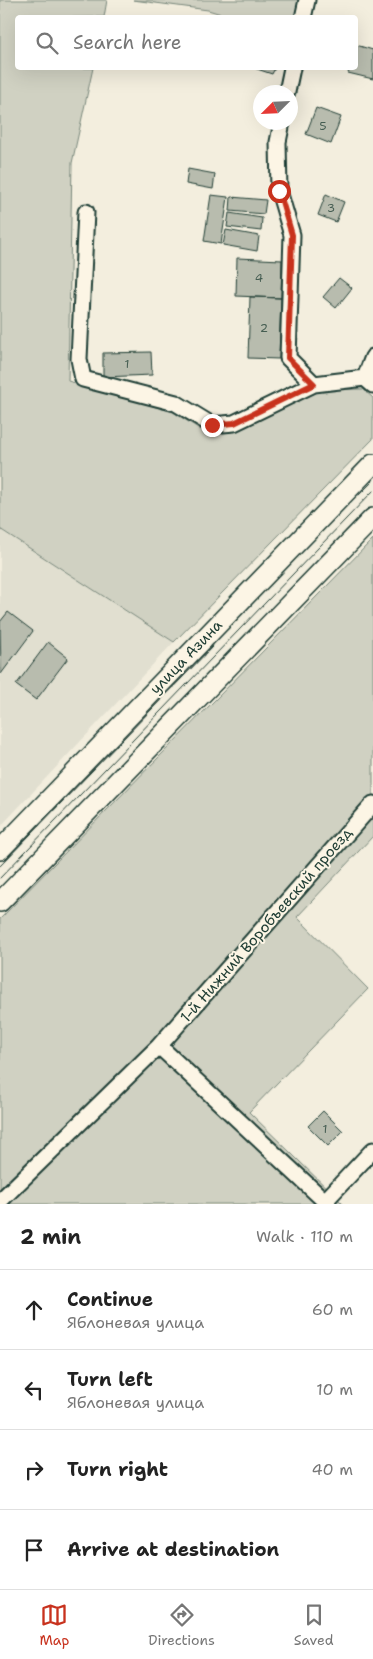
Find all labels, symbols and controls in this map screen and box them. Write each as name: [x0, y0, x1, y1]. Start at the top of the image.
search box: [15, 15, 358, 70]
icon: search: [33, 29, 61, 57]
text: Search here: [73, 30, 182, 55]
north arrow: [253, 85, 298, 130]
house number: 5: [319, 118, 327, 134]
route start: [268, 180, 291, 203]
house number: 3: [327, 200, 335, 216]
house number: 4: [255, 270, 263, 286]
house number: 2: [260, 320, 268, 336]
house number: 1: [124, 356, 130, 372]
route end: [201, 414, 224, 437]
street label: улица Азина: [145, 615, 227, 699]
street label: 1-й Нижний Воробъевский проезд: [176, 823, 357, 1027]
house number: 1: [322, 1121, 328, 1137]
text: 2 min: [20, 1223, 81, 1251]
text: Walk · 110 m: [256, 1226, 353, 1247]
text: Continue: [67, 1287, 153, 1312]
icon: ahead: [20, 1296, 48, 1324]
text: 60 m: [312, 1299, 353, 1320]
text: Яблоневая улица: [67, 1312, 204, 1333]
text: Turn left: [67, 1367, 153, 1392]
icon: left: [20, 1376, 48, 1404]
text: 10 m: [316, 1379, 353, 1400]
text: Яблоневая улица: [67, 1392, 204, 1413]
icon: right: [20, 1456, 48, 1484]
text: Turn right: [67, 1457, 168, 1482]
text: 40 m: [311, 1459, 353, 1480]
icon: arrive: [20, 1536, 48, 1564]
text: Arrive at destination: [67, 1537, 279, 1562]
tab: Map: [39, 1601, 69, 1649]
tab: Directions: [148, 1601, 215, 1649]
tab: Saved: [294, 1601, 334, 1649]

